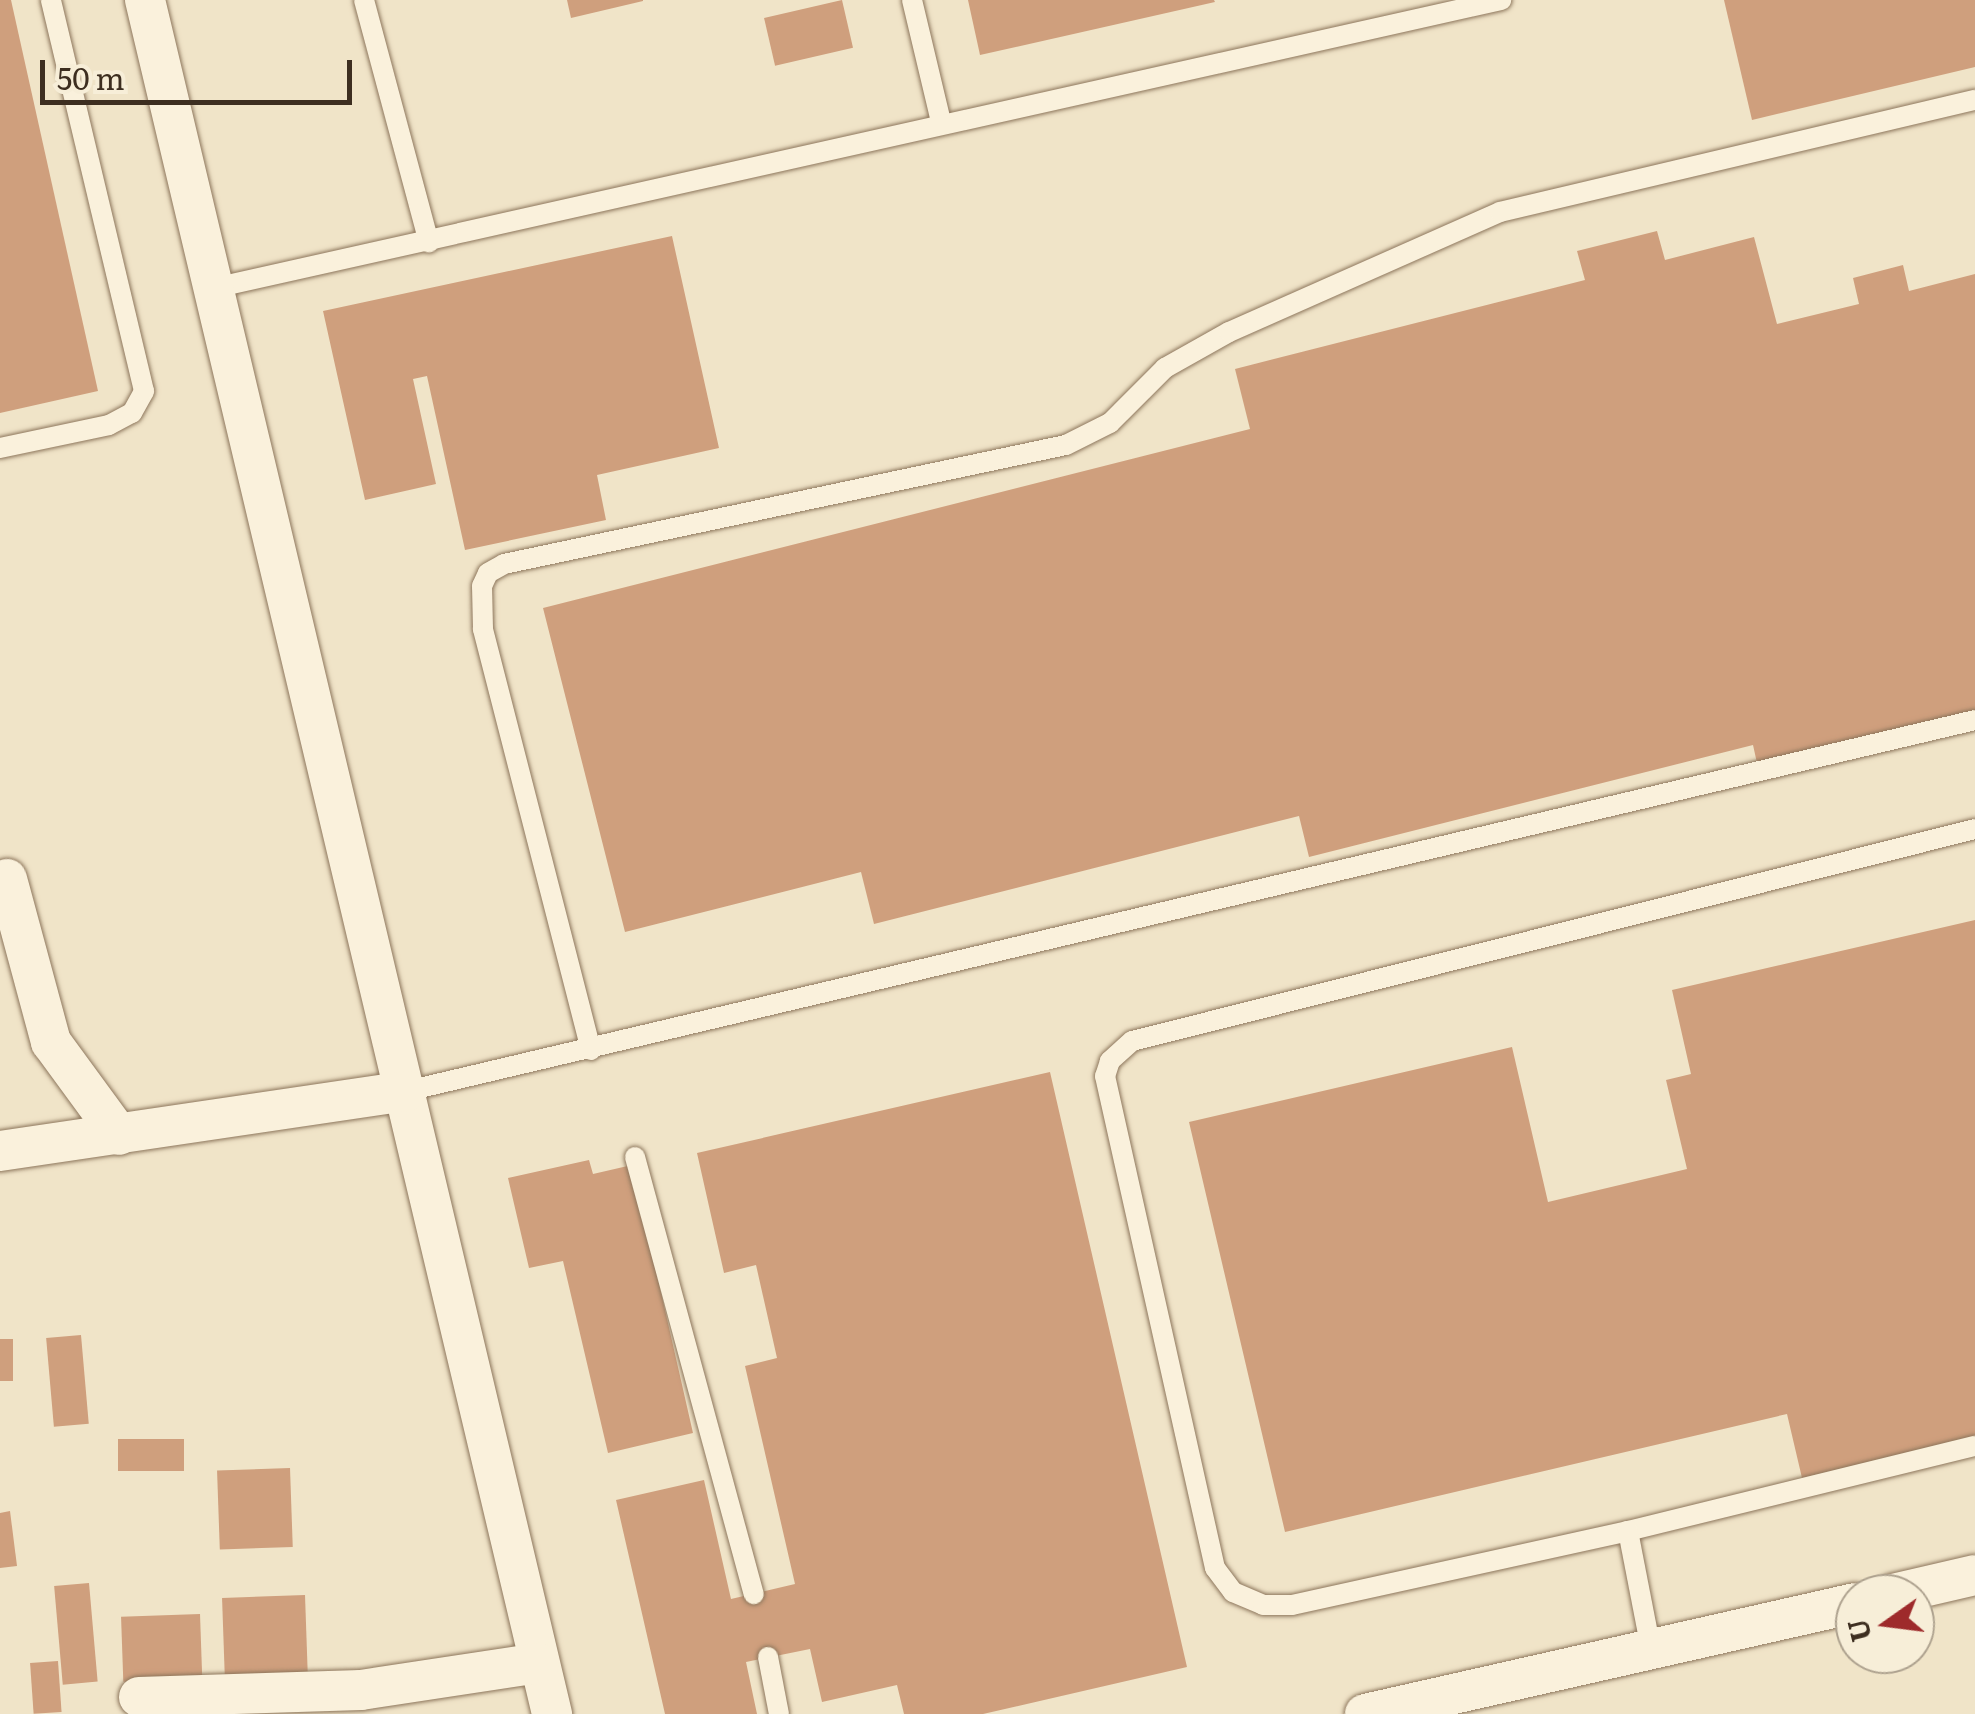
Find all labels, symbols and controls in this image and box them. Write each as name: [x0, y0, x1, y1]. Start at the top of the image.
scale bar: [45, 40, 358, 102]
text: 50 m: [57, 55, 125, 99]
north arrow: [1835, 1574, 1935, 1674]
text: U: [1835, 1615, 1881, 1647]

